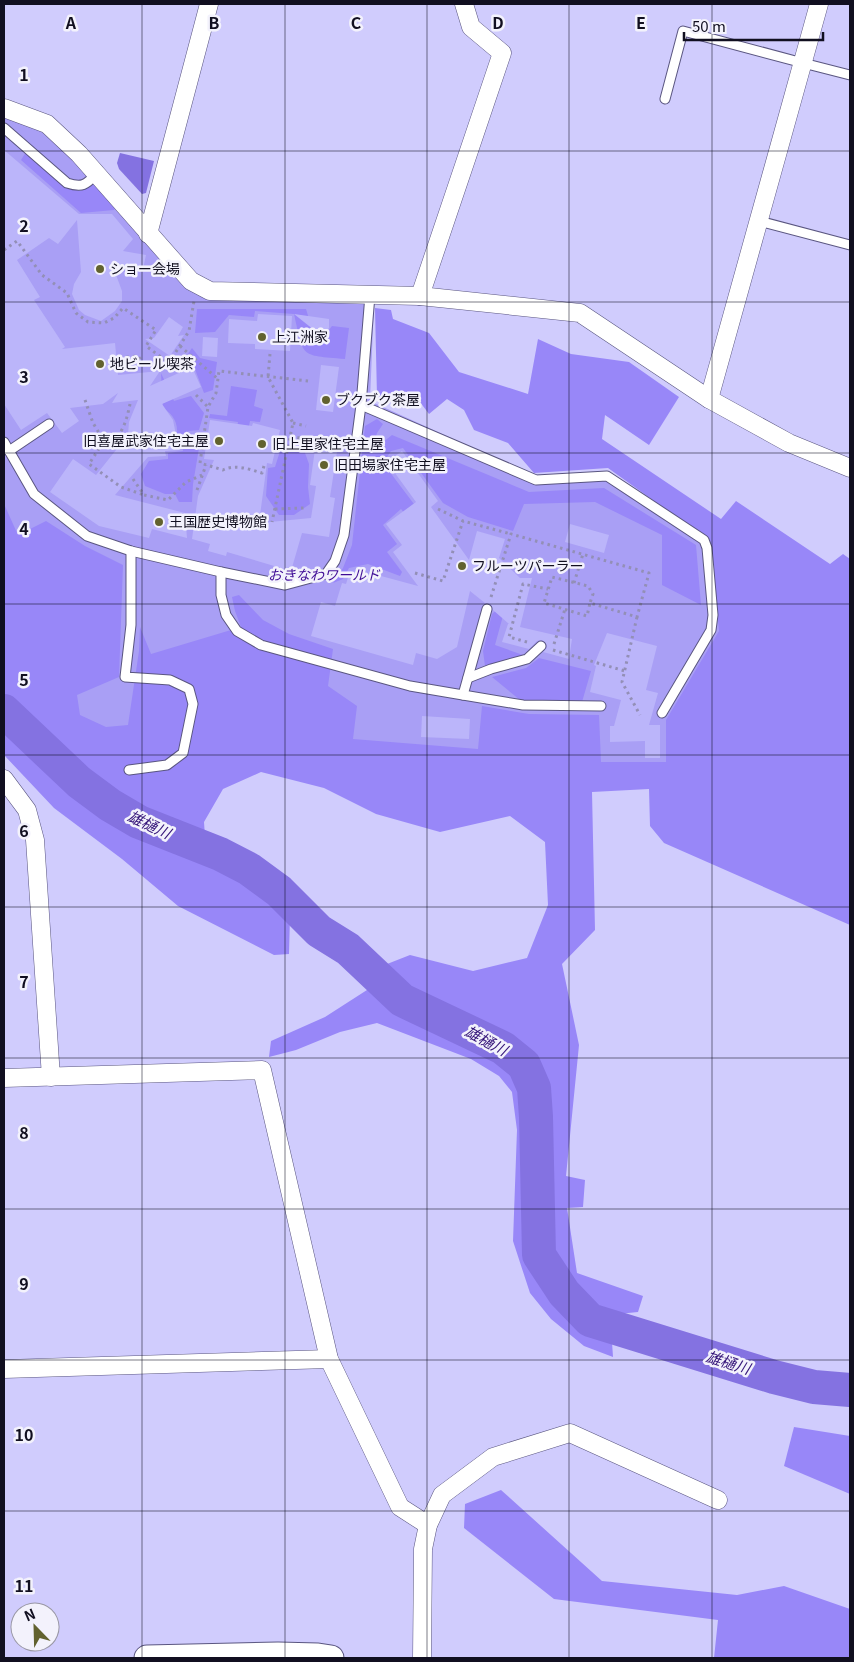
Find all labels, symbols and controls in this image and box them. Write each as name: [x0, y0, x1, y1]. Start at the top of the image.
text: A: [65, 10, 77, 34]
text: B: [209, 10, 220, 34]
text: C: [351, 10, 362, 34]
text: D: [492, 10, 504, 34]
text: E: [636, 10, 646, 34]
scale bar: [684, 10, 823, 42]
text: 50 m: [692, 15, 726, 36]
text: 1: [19, 62, 29, 86]
text: 2: [19, 213, 29, 237]
place label: ショー会場: [110, 258, 180, 278]
marker: ショー会場: [94, 263, 106, 275]
place label: 上江洲家: [272, 326, 328, 346]
marker: 上江洲家: [256, 331, 268, 343]
place label: 地ビール喫茶: [110, 353, 194, 373]
marker: 地ビール喫茶: [94, 358, 106, 370]
text: 3: [19, 364, 29, 388]
place label: ブクブク茶屋: [336, 389, 420, 409]
marker: ブクブク茶屋: [320, 394, 332, 406]
place label: 旧喜屋武家住宅主屋: [83, 430, 209, 450]
place label: 旧上里家住宅主屋: [272, 433, 384, 453]
marker: 旧喜屋武家住宅主屋: [213, 435, 225, 447]
marker: 旧上里家住宅主屋: [256, 438, 268, 450]
place label: 旧田場家住宅主屋: [334, 454, 446, 474]
marker: 旧田場家住宅主屋: [318, 459, 330, 471]
place label: 王国歴史博物館: [169, 511, 267, 531]
text: 4: [19, 516, 29, 540]
marker: 王国歴史博物館: [153, 516, 165, 528]
place label: フルーツパーラー: [472, 555, 584, 575]
marker: フルーツパーラー: [456, 560, 468, 572]
park label: おきなわワールド: [268, 564, 381, 584]
text: 5: [19, 667, 29, 691]
water label: 雄樋川: [125, 805, 176, 844]
text: 6: [19, 818, 29, 842]
text: 7: [19, 969, 29, 993]
water label: 雄樋川: [462, 1020, 513, 1060]
text: 8: [19, 1120, 29, 1144]
text: 9: [19, 1271, 29, 1295]
water label: 雄樋川: [704, 1345, 755, 1379]
text: 10: [15, 1422, 33, 1446]
text: 11: [15, 1573, 33, 1597]
north arrow: [10, 1602, 60, 1652]
text: N: [21, 1603, 38, 1625]

